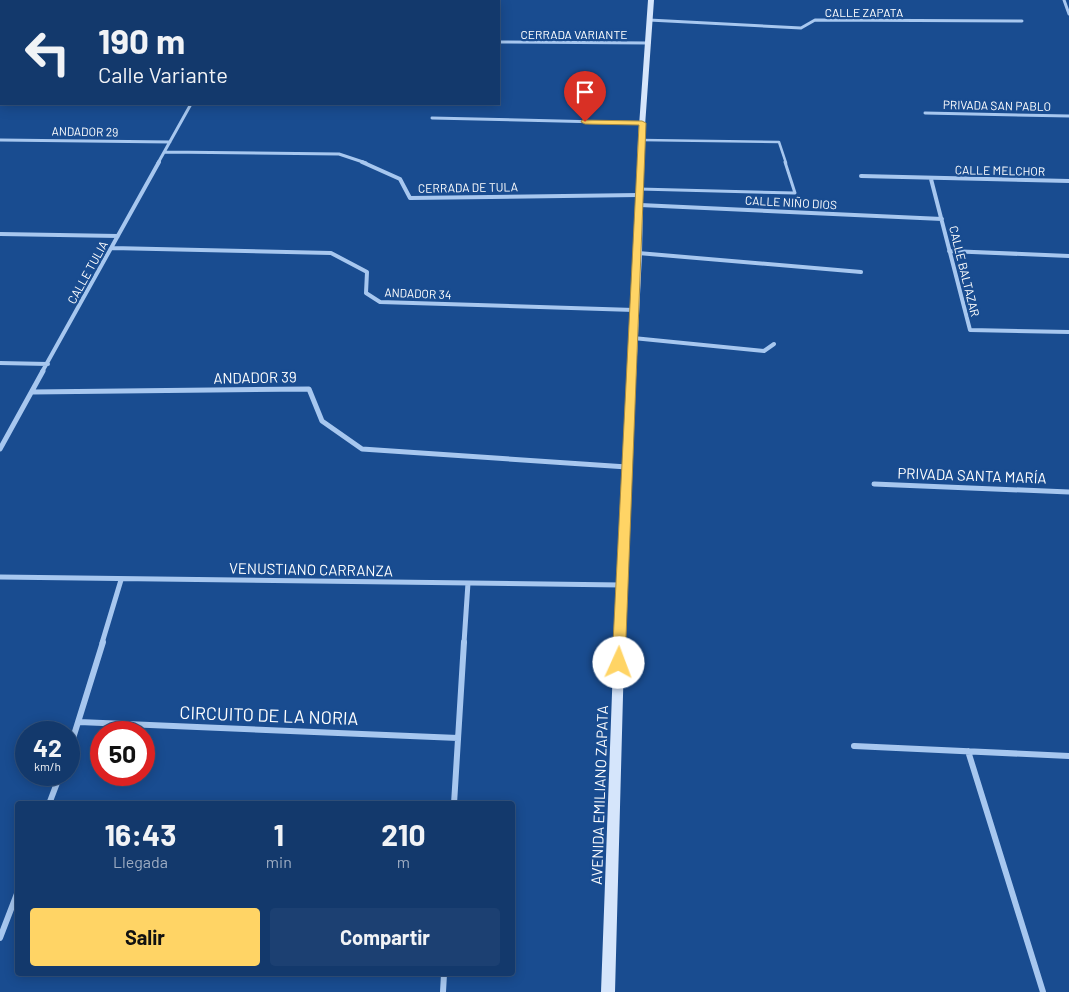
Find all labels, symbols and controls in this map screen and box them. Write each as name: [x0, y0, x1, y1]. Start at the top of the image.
street label: CALLE ZAPATA: [825, 5, 903, 19]
text: 190 m: [98, 19, 185, 61]
icon: left: [15, 20, 80, 85]
street label: CERRADA VARIANTE: [521, 27, 627, 41]
text: Calle Variante: [98, 61, 228, 87]
pin: [564, 71, 606, 122]
icon: arrive: [571, 78, 599, 106]
street label: PRIVADA SAN PABLO: [943, 97, 1051, 113]
street label: ANDADOR 29: [51, 123, 119, 139]
street label: CALLE MELCHOR: [955, 162, 1045, 178]
street label: CERRADA DE TULA: [418, 179, 518, 195]
street label: CALLE NIÑO DIOS: [745, 193, 837, 211]
street label: CALLE BALTAZAR: [947, 224, 983, 318]
street label: CALLE TULIA: [64, 238, 110, 306]
street label: ANDADOR 34: [384, 285, 452, 301]
street label: ANDADOR 39: [213, 367, 297, 387]
street label: PRIVADA SANTA MARÍA: [897, 463, 1047, 487]
street label: VENUSTIANO CARRANZA: [229, 559, 393, 579]
position arrow: [592, 636, 644, 688]
street label: CIRCUITO DE LA NORIA: [179, 701, 359, 729]
street label: AVENIDA EMILIANO ZAPATA: [587, 705, 611, 885]
speed limit sign: 50: [90, 721, 155, 786]
text: 42: [33, 732, 62, 762]
text: km/h: [34, 759, 61, 773]
text: 16:43: [104, 816, 176, 852]
text: 1: [274, 816, 284, 852]
text: 210: [381, 816, 426, 852]
text: Llegada: [113, 852, 168, 871]
text: min: [266, 852, 292, 871]
text: m: [397, 852, 410, 871]
button: Salir: [30, 908, 260, 966]
button: Compartir: [270, 908, 500, 966]

